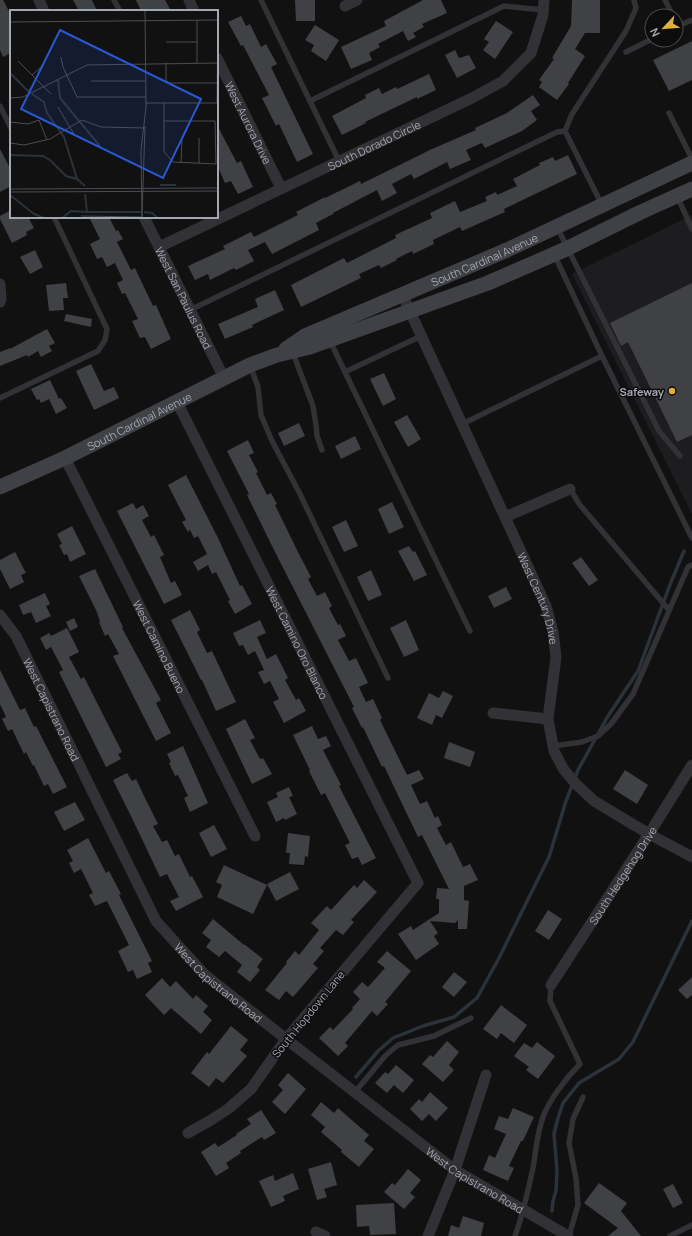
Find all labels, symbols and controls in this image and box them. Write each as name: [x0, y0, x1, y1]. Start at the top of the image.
north arrow: [644, 8, 684, 48]
inset map: [10, 10, 218, 218]
text: N: [646, 26, 663, 39]
street label: West Aurora Drive: [222, 79, 276, 167]
street label: South Dorado Circle: [325, 116, 423, 173]
street label: South Cardinal Avenue: [428, 229, 541, 289]
street label: West San Paulus Road: [152, 244, 216, 351]
place label: Safeway: [619, 384, 665, 399]
marker: Safeway: [667, 386, 677, 396]
street label: South Cardinal Avenue: [84, 388, 194, 453]
street label: West Century Drive: [515, 550, 562, 646]
street label: West Camino Oro Blanco: [263, 583, 332, 702]
street label: West Camino Bueno: [130, 598, 190, 696]
street label: West Capistrano Road: [20, 655, 84, 763]
street label: South Hedgehog Drive: [585, 823, 660, 927]
street label: West Capistrano Road: [172, 939, 266, 1025]
street label: South Hopdown Lane: [268, 967, 348, 1061]
street label: West Capistrano Road: [423, 1143, 527, 1216]

